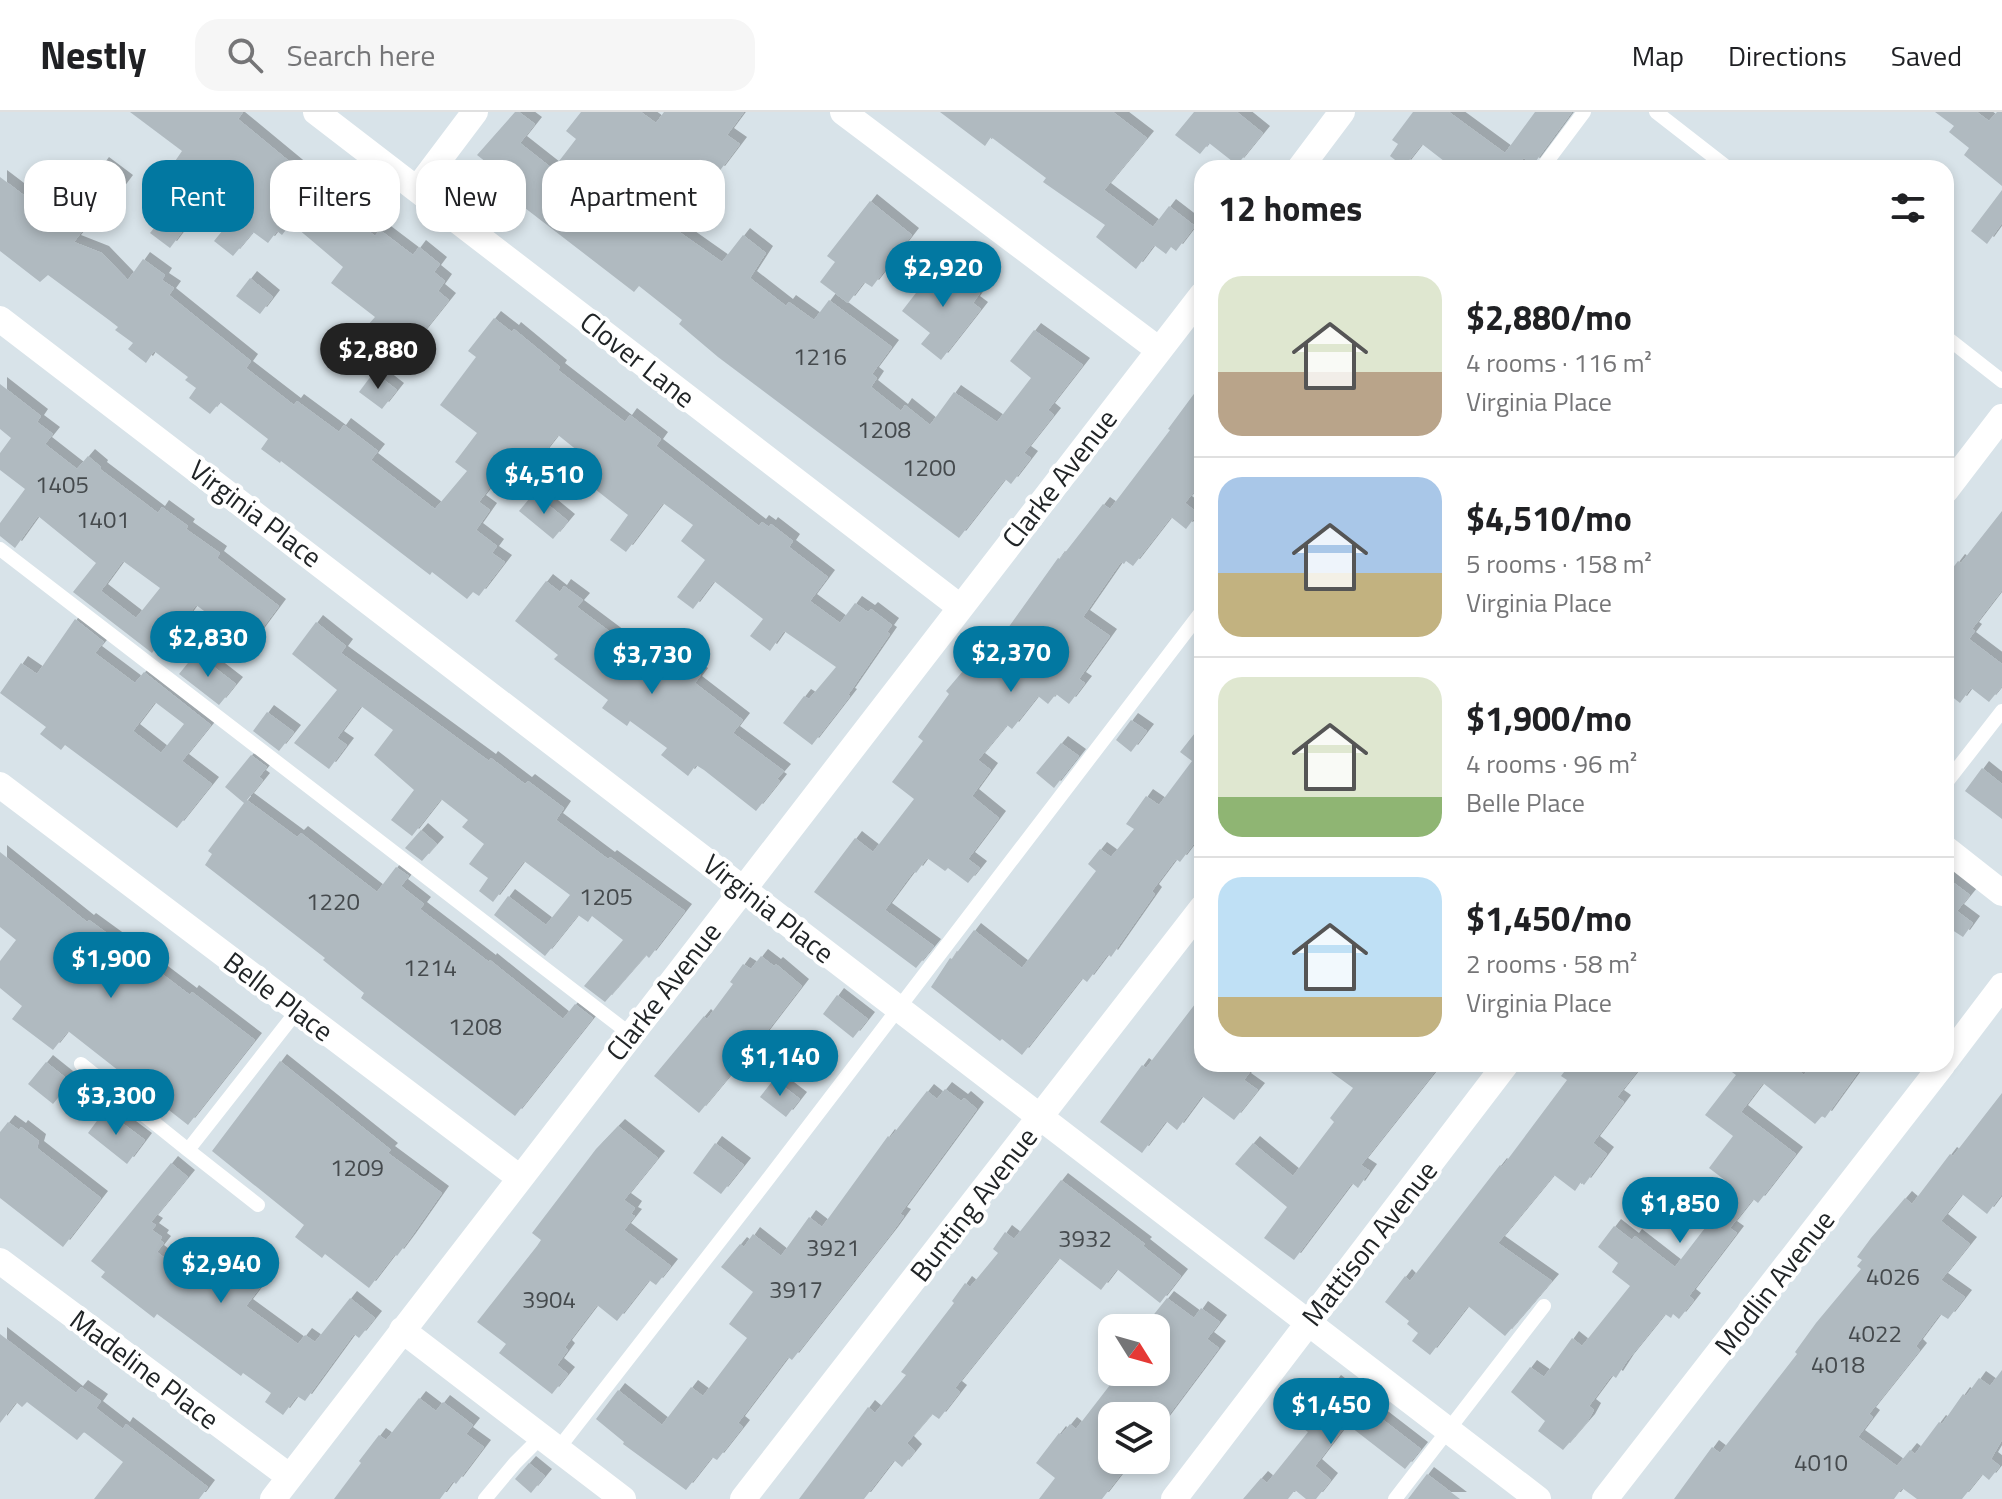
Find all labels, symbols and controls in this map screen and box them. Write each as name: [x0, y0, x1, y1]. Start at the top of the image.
search box: [195, 19, 755, 91]
text: Nestly: [40, 26, 147, 84]
text: Search here: [287, 32, 435, 78]
icon: search: [223, 33, 267, 77]
text: Map: [1632, 34, 1684, 77]
text: Directions: [1728, 34, 1847, 77]
text: Saved: [1891, 34, 1962, 77]
chip: Buy: [24, 160, 126, 232]
chip: Rent: [142, 160, 254, 232]
chip: Filters: [270, 160, 400, 232]
chip: New: [416, 160, 526, 232]
chip: Apartment: [542, 160, 725, 232]
text: 12 homes: [1218, 182, 1362, 234]
icon: filters: [1886, 186, 1930, 230]
pin: $2,920: [878, 241, 1008, 309]
text: $2,920: [903, 247, 983, 286]
text: $2,880/mo: [1466, 291, 1632, 343]
street label: Clover Lane: [571, 300, 705, 418]
icon: home: [1282, 308, 1378, 404]
pin: $2,880: [313, 323, 443, 391]
text: $2,880: [338, 329, 418, 368]
house number: 1216: [793, 338, 847, 374]
text: 4 rooms · 116 m²: [1466, 343, 1652, 382]
text: Virginia Place: [1466, 382, 1612, 421]
street label: Clarke Avenue: [991, 399, 1127, 557]
house number: 1208: [857, 411, 911, 447]
pin: $4,510: [479, 448, 609, 516]
street label: Virginia Place: [180, 449, 332, 577]
house number: 1200: [902, 449, 956, 485]
text: $4,510: [504, 454, 584, 493]
house number: 1405: [35, 466, 89, 502]
text: $4,510/mo: [1466, 492, 1632, 544]
house number: 1401: [76, 501, 130, 537]
icon: home: [1282, 509, 1378, 605]
text: 5 rooms · 158 m²: [1466, 544, 1652, 583]
text: Virginia Place: [1466, 583, 1612, 622]
pin: $2,830: [143, 611, 273, 679]
text: $2,830: [168, 617, 248, 656]
pin: $2,370: [946, 626, 1076, 694]
pin: $3,730: [587, 628, 717, 696]
text: $2,370: [971, 632, 1051, 671]
text: $3,730: [612, 634, 692, 673]
text: $1,900/mo: [1466, 692, 1632, 744]
icon: home: [1282, 709, 1378, 805]
text: 4 rooms · 96 m²: [1466, 744, 1637, 783]
text: Belle Place: [1466, 783, 1585, 822]
street label: Virginia Place: [694, 843, 844, 973]
house number: 1205: [579, 878, 633, 914]
house number: 1220: [306, 883, 360, 919]
text: $1,450/mo: [1466, 892, 1632, 944]
icon: home: [1282, 909, 1378, 1005]
street label: Clarke Avenue: [595, 912, 731, 1070]
pin: $1,900: [46, 932, 176, 1000]
text: $1,900: [71, 938, 151, 977]
street label: Belle Place: [215, 940, 343, 1052]
text: 2 rooms · 58 m²: [1466, 944, 1637, 983]
house number: 1214: [403, 949, 457, 985]
text: Virginia Place: [1466, 983, 1612, 1022]
house number: 1208: [448, 1008, 502, 1044]
pin: $1,140: [715, 1030, 845, 1098]
text: $1,140: [740, 1036, 820, 1075]
pin: $3,300: [51, 1069, 181, 1137]
text: $3,300: [76, 1075, 156, 1114]
street label: Bunting Avenue: [899, 1117, 1047, 1291]
house number: 1209: [330, 1149, 384, 1185]
street label: Mattison Avenue: [1291, 1151, 1447, 1335]
pin: $1,850: [1615, 1177, 1745, 1245]
text: $1,850: [1640, 1183, 1720, 1222]
street label: Modlin Avenue: [1703, 1200, 1845, 1364]
house number: 3932: [1058, 1220, 1112, 1256]
house number: 3921: [806, 1229, 860, 1265]
pin: $2,940: [156, 1237, 286, 1305]
text: $2,940: [181, 1243, 261, 1282]
house number: 4026: [1866, 1258, 1920, 1294]
house number: 3917: [769, 1271, 823, 1307]
house number: 3904: [522, 1281, 576, 1317]
street label: Madeline Place: [61, 1298, 229, 1440]
north arrow: [1098, 1314, 1170, 1386]
map controls: [1098, 1314, 1170, 1474]
house number: 4022: [1848, 1315, 1902, 1351]
house number: 4018: [1811, 1346, 1865, 1382]
pin: $1,450: [1266, 1378, 1396, 1446]
text: $1,450: [1291, 1384, 1371, 1423]
button: layers: [1098, 1402, 1170, 1474]
house number: 4010: [1794, 1444, 1848, 1480]

